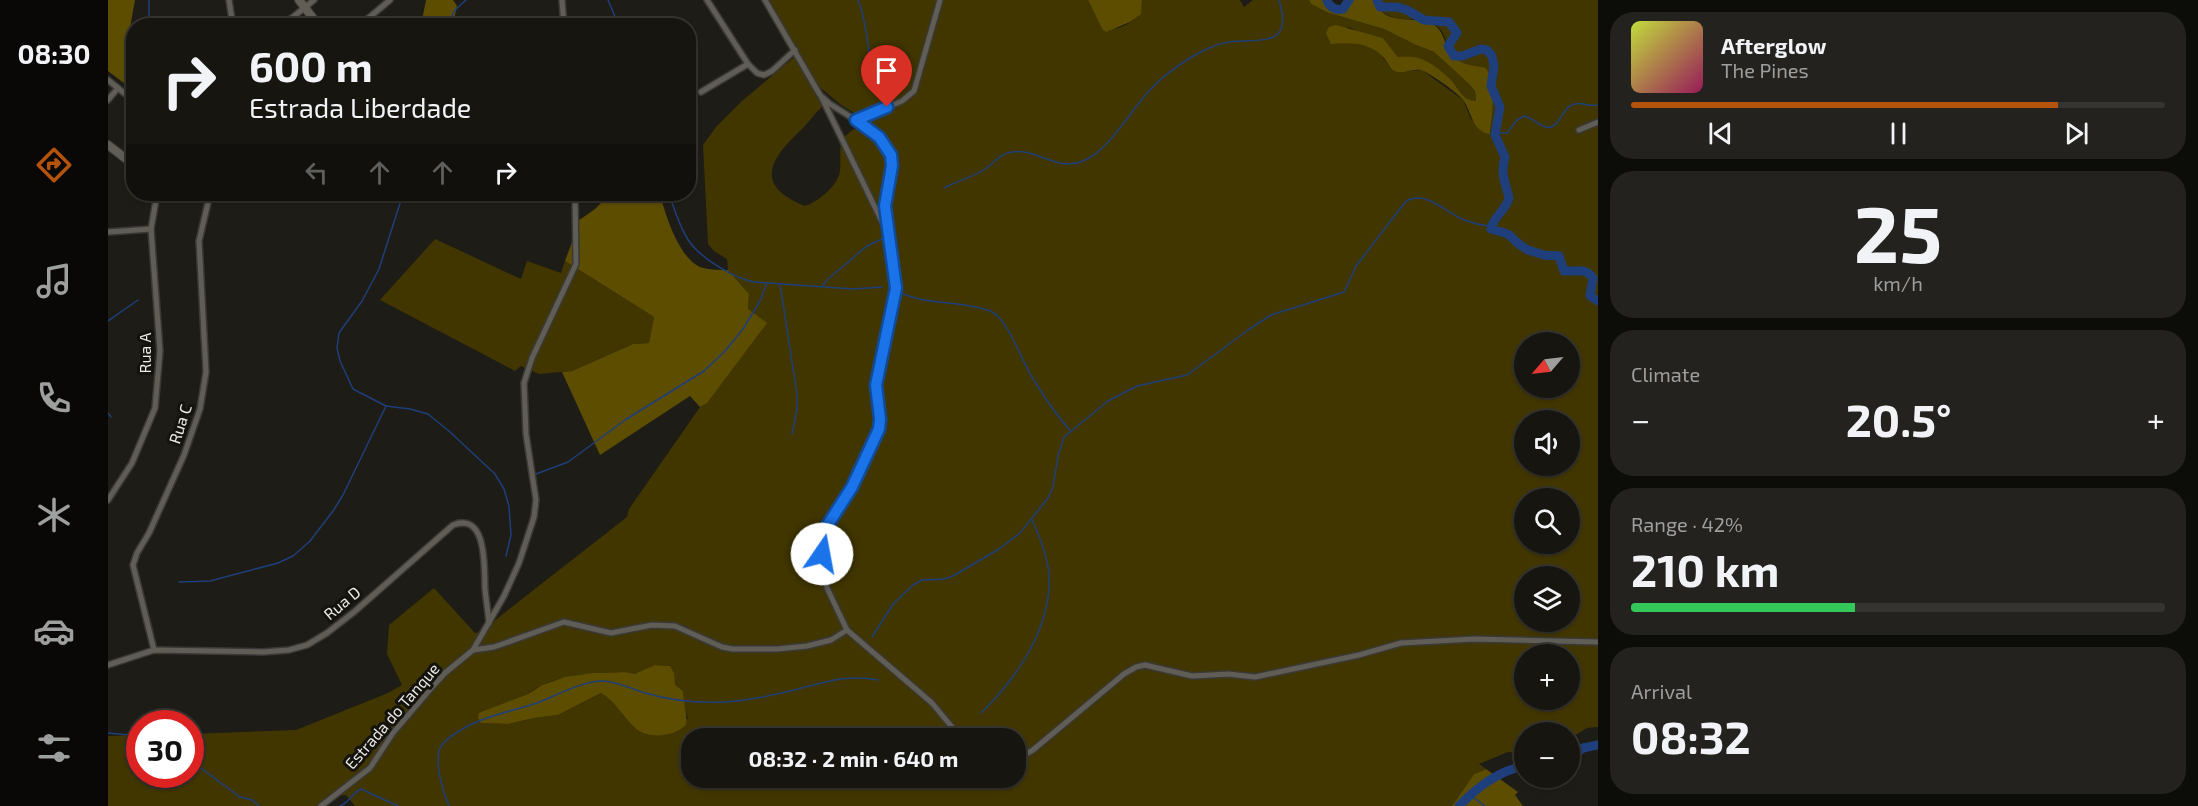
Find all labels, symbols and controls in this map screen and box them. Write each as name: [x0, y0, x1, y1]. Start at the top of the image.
text: Afterglow: [1721, 32, 1826, 58]
text: 08:30: [17, 37, 91, 69]
text: 600 m: [249, 40, 373, 90]
icon: right: [150, 42, 228, 120]
pin: [861, 45, 912, 107]
icon: arrive: [870, 54, 903, 87]
text: The Pines: [1721, 58, 1809, 82]
text: Estrada Liberdade: [249, 91, 471, 123]
icon: previous: [1704, 117, 1737, 150]
icon: pause: [1882, 117, 1915, 150]
icon: next: [2060, 117, 2093, 150]
icon: directions: [33, 144, 75, 186]
icon: left: [300, 156, 333, 189]
icon: ahead: [363, 156, 396, 189]
icon: ahead: [426, 156, 459, 189]
icon: right: [489, 156, 522, 189]
text: 25: [1854, 185, 1942, 279]
icon: music: [33, 260, 75, 302]
text: km/h: [1873, 271, 1923, 295]
street label: Rua A: [135, 332, 154, 373]
north arrow: [1514, 332, 1580, 398]
map controls: [1514, 332, 1580, 788]
text: Climate: [1631, 362, 1700, 386]
icon: phone: [33, 377, 75, 419]
text: 20.5°: [1846, 392, 1951, 446]
text: −: [1631, 399, 1650, 439]
text: +: [2147, 399, 2165, 439]
street label: Rua C: [164, 402, 195, 446]
button: sound: [1514, 410, 1580, 476]
button: search: [1514, 488, 1580, 554]
icon: climate: [33, 494, 75, 536]
text: Range · 42%: [1631, 512, 1743, 536]
position arrow: [790, 522, 854, 586]
text: 210 km: [1631, 542, 1780, 596]
button: layers: [1514, 566, 1580, 632]
street label: Rua D: [319, 582, 364, 623]
icon: car: [33, 610, 75, 652]
button: +: [1514, 644, 1580, 710]
street label: Estrada do Tanque: [340, 659, 443, 772]
text: Arrival: [1631, 679, 1692, 703]
text: 08:32: [1631, 709, 1751, 763]
speed limit sign: 30: [126, 710, 204, 788]
button: −: [1514, 722, 1580, 788]
icon: filters: [33, 727, 75, 769]
text: 08:32 · 2 min · 640 m: [749, 745, 958, 771]

